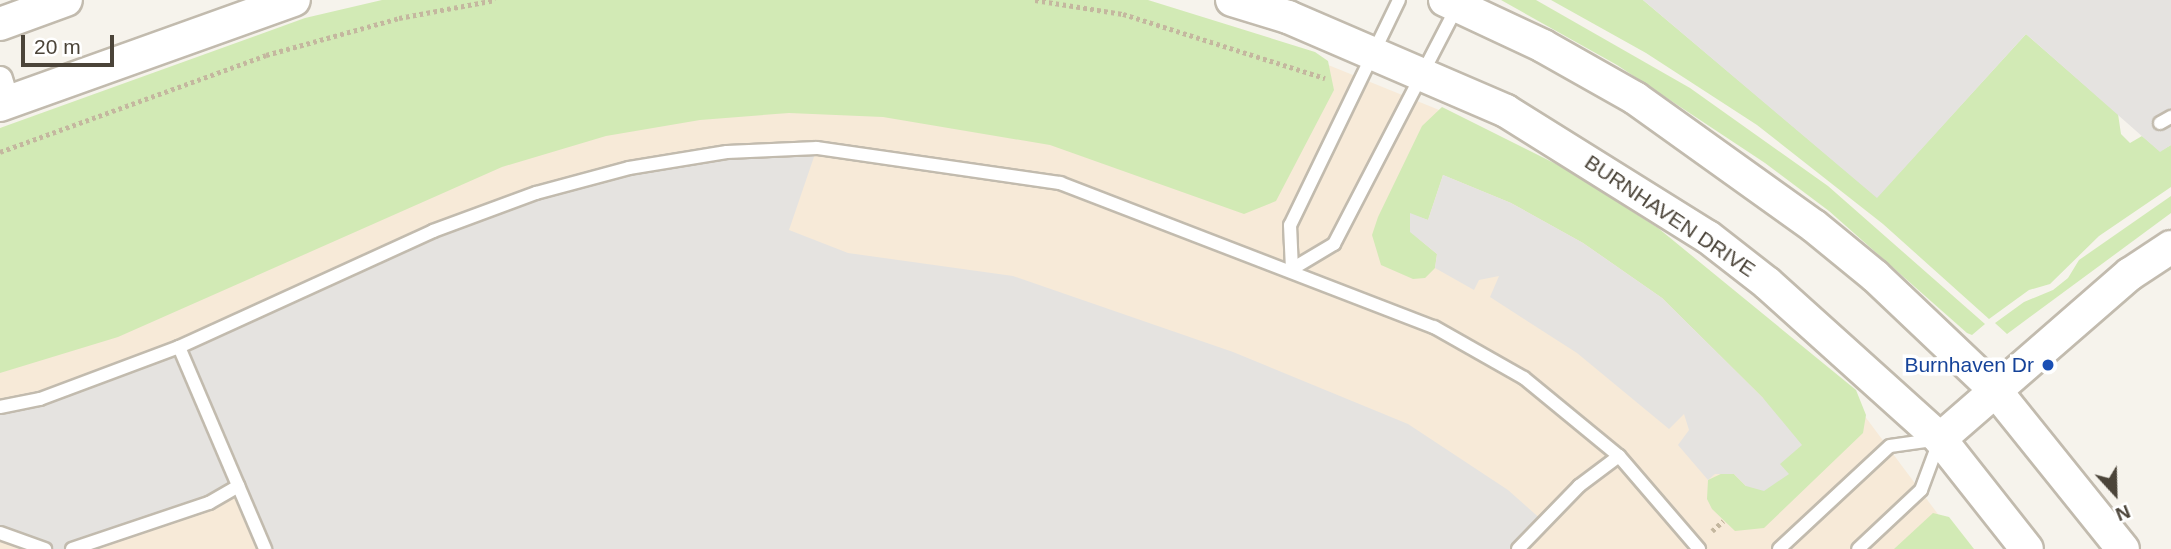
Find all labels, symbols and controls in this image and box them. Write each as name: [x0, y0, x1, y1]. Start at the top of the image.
scale bar: [24, 21, 117, 65]
text: 20 m: [34, 35, 81, 58]
street label: BURNHAVEN DRIVE: [1580, 150, 1760, 282]
place label: Burnhaven Dr: [1904, 352, 2034, 378]
marker: Burnhaven Dr: [2040, 357, 2056, 373]
north arrow: [2080, 458, 2150, 528]
text: N: [2113, 501, 2133, 525]

